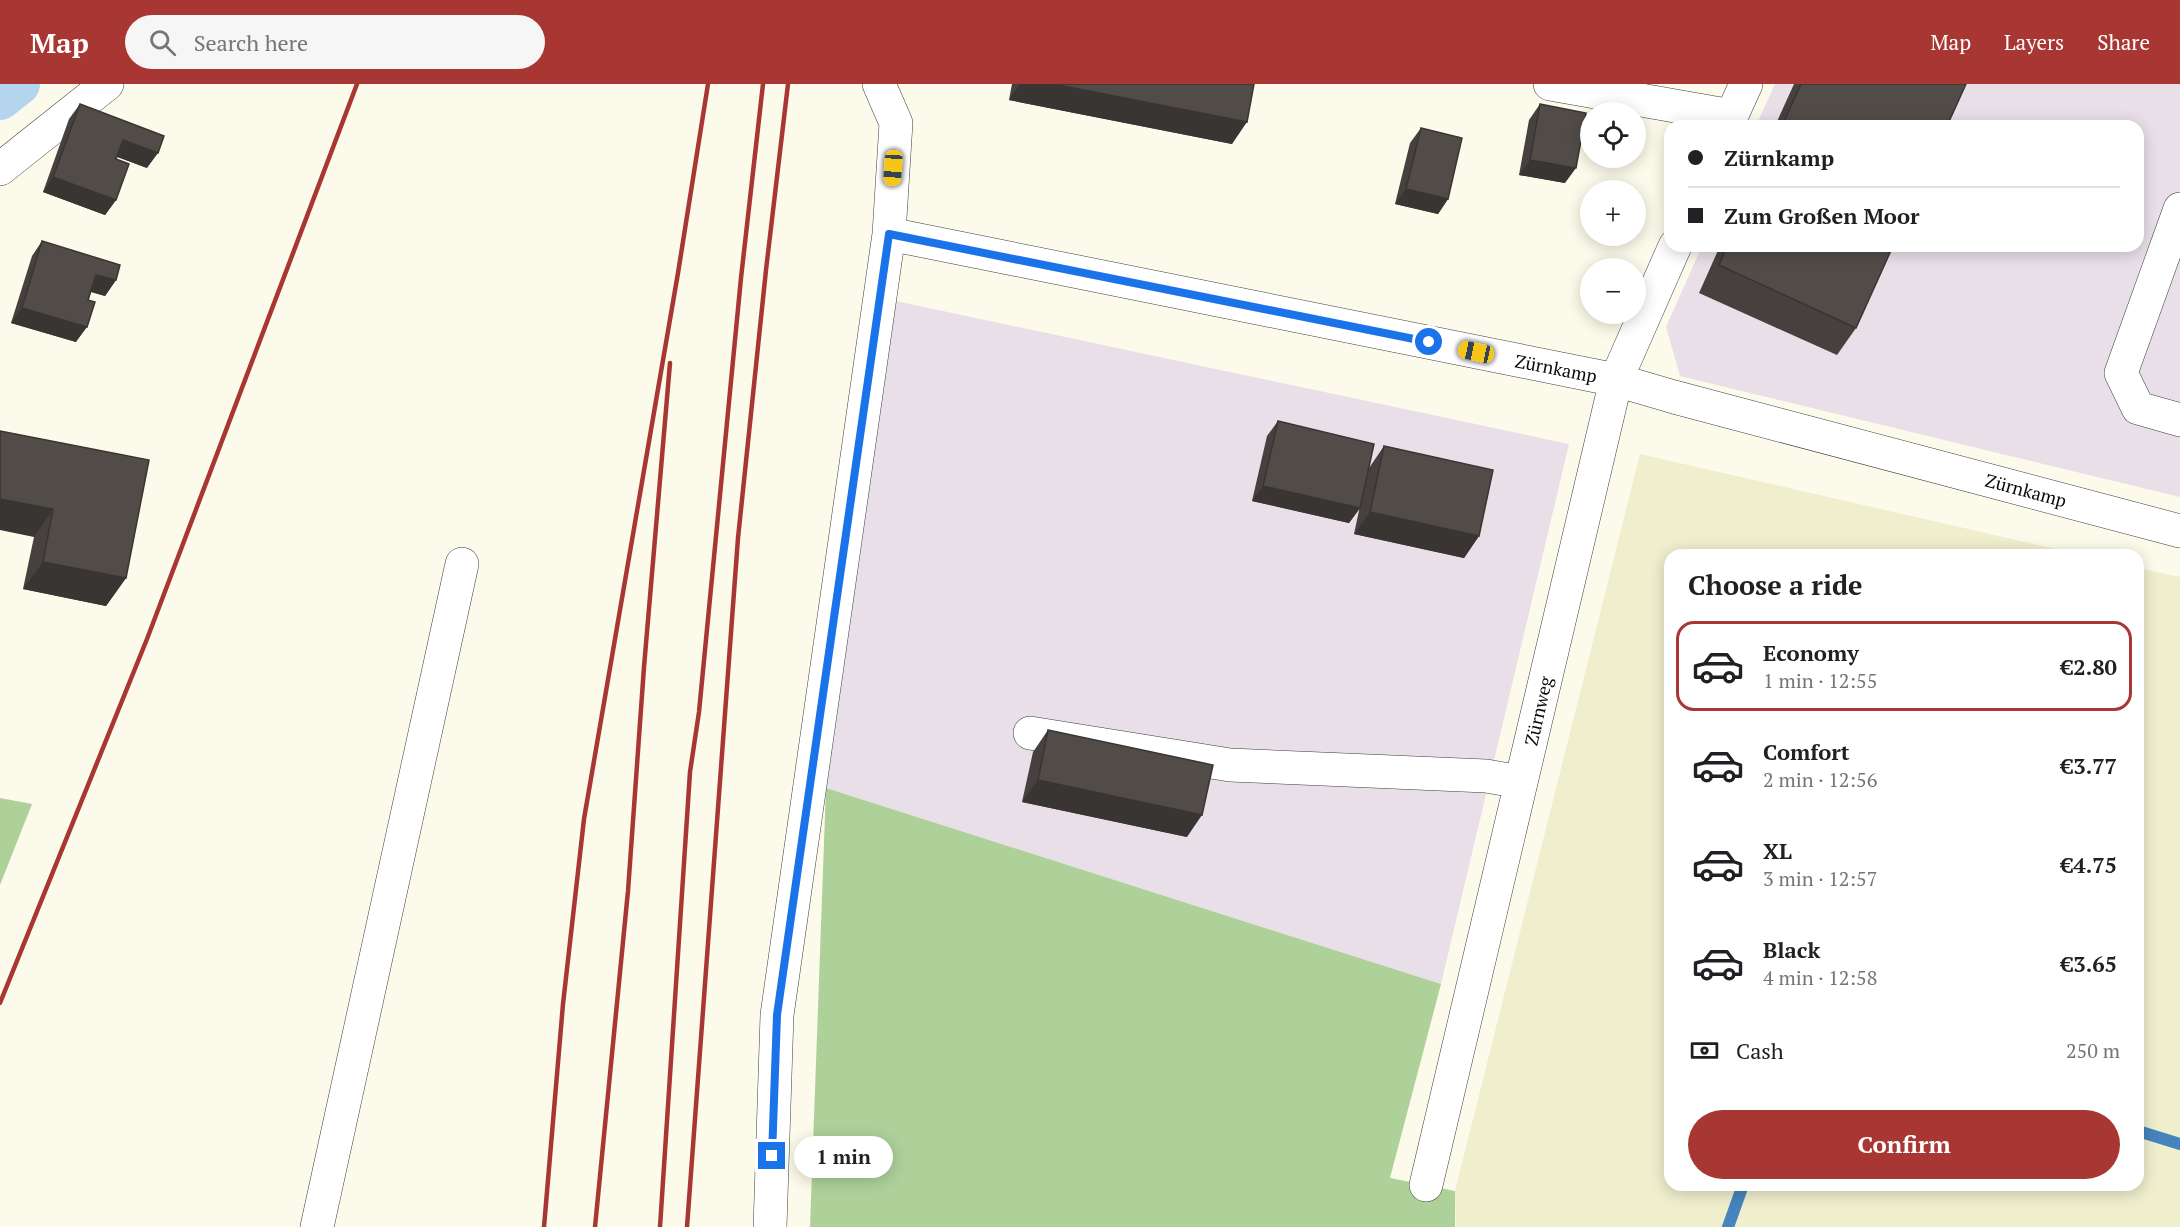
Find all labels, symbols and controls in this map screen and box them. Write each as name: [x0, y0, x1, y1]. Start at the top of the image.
search box: [125, 15, 545, 69]
text: Map: [30, 24, 89, 61]
icon: search: [146, 26, 179, 59]
text: Search here: [194, 28, 308, 57]
text: Map: [1930, 28, 1971, 56]
text: Layers: [2004, 28, 2064, 56]
text: Share: [2097, 28, 2150, 56]
map controls: [1580, 102, 1646, 324]
button: locate: [1580, 102, 1646, 168]
text: Zürnkamp: [1724, 143, 1834, 172]
car: [883, 149, 903, 187]
button: +: [1580, 180, 1646, 246]
text: Zum Großen Moor: [1724, 201, 1919, 230]
button: −: [1580, 258, 1646, 324]
route start: [1415, 328, 1442, 355]
car: [1457, 339, 1495, 365]
street label: Zürnkamp: [1513, 348, 1599, 388]
street label: Zürnkamp: [1983, 468, 2069, 512]
text: Choose a ride: [1688, 567, 1863, 603]
text: Economy: [1763, 638, 1859, 667]
icon: car: [1691, 639, 1745, 693]
text: €2.80: [2061, 652, 2117, 681]
text: 1 min · 12:55: [1763, 667, 1877, 694]
street label: Zürnweg: [1518, 674, 1558, 748]
text: Comfort: [1763, 737, 1849, 766]
icon: car: [1691, 738, 1745, 792]
text: €3.77: [2061, 751, 2117, 780]
text: 2 min · 12:56: [1763, 766, 1877, 793]
text: XL: [1763, 836, 1792, 865]
icon: car: [1691, 837, 1745, 891]
text: €4.75: [2061, 850, 2117, 879]
text: 3 min · 12:57: [1763, 865, 1877, 892]
text: Black: [1763, 935, 1820, 964]
icon: car: [1691, 936, 1745, 990]
text: €3.65: [2061, 949, 2117, 978]
text: 4 min · 12:58: [1763, 964, 1877, 991]
icon: cash: [1688, 1034, 1721, 1067]
text: Cash: [1736, 1036, 1784, 1065]
text: 250 m: [2066, 1037, 2120, 1064]
button: Confirm: [1688, 1110, 2120, 1179]
callout: 1 min: [793, 1135, 892, 1177]
route end: [758, 1142, 785, 1169]
text: 1 min: [816, 1143, 871, 1170]

